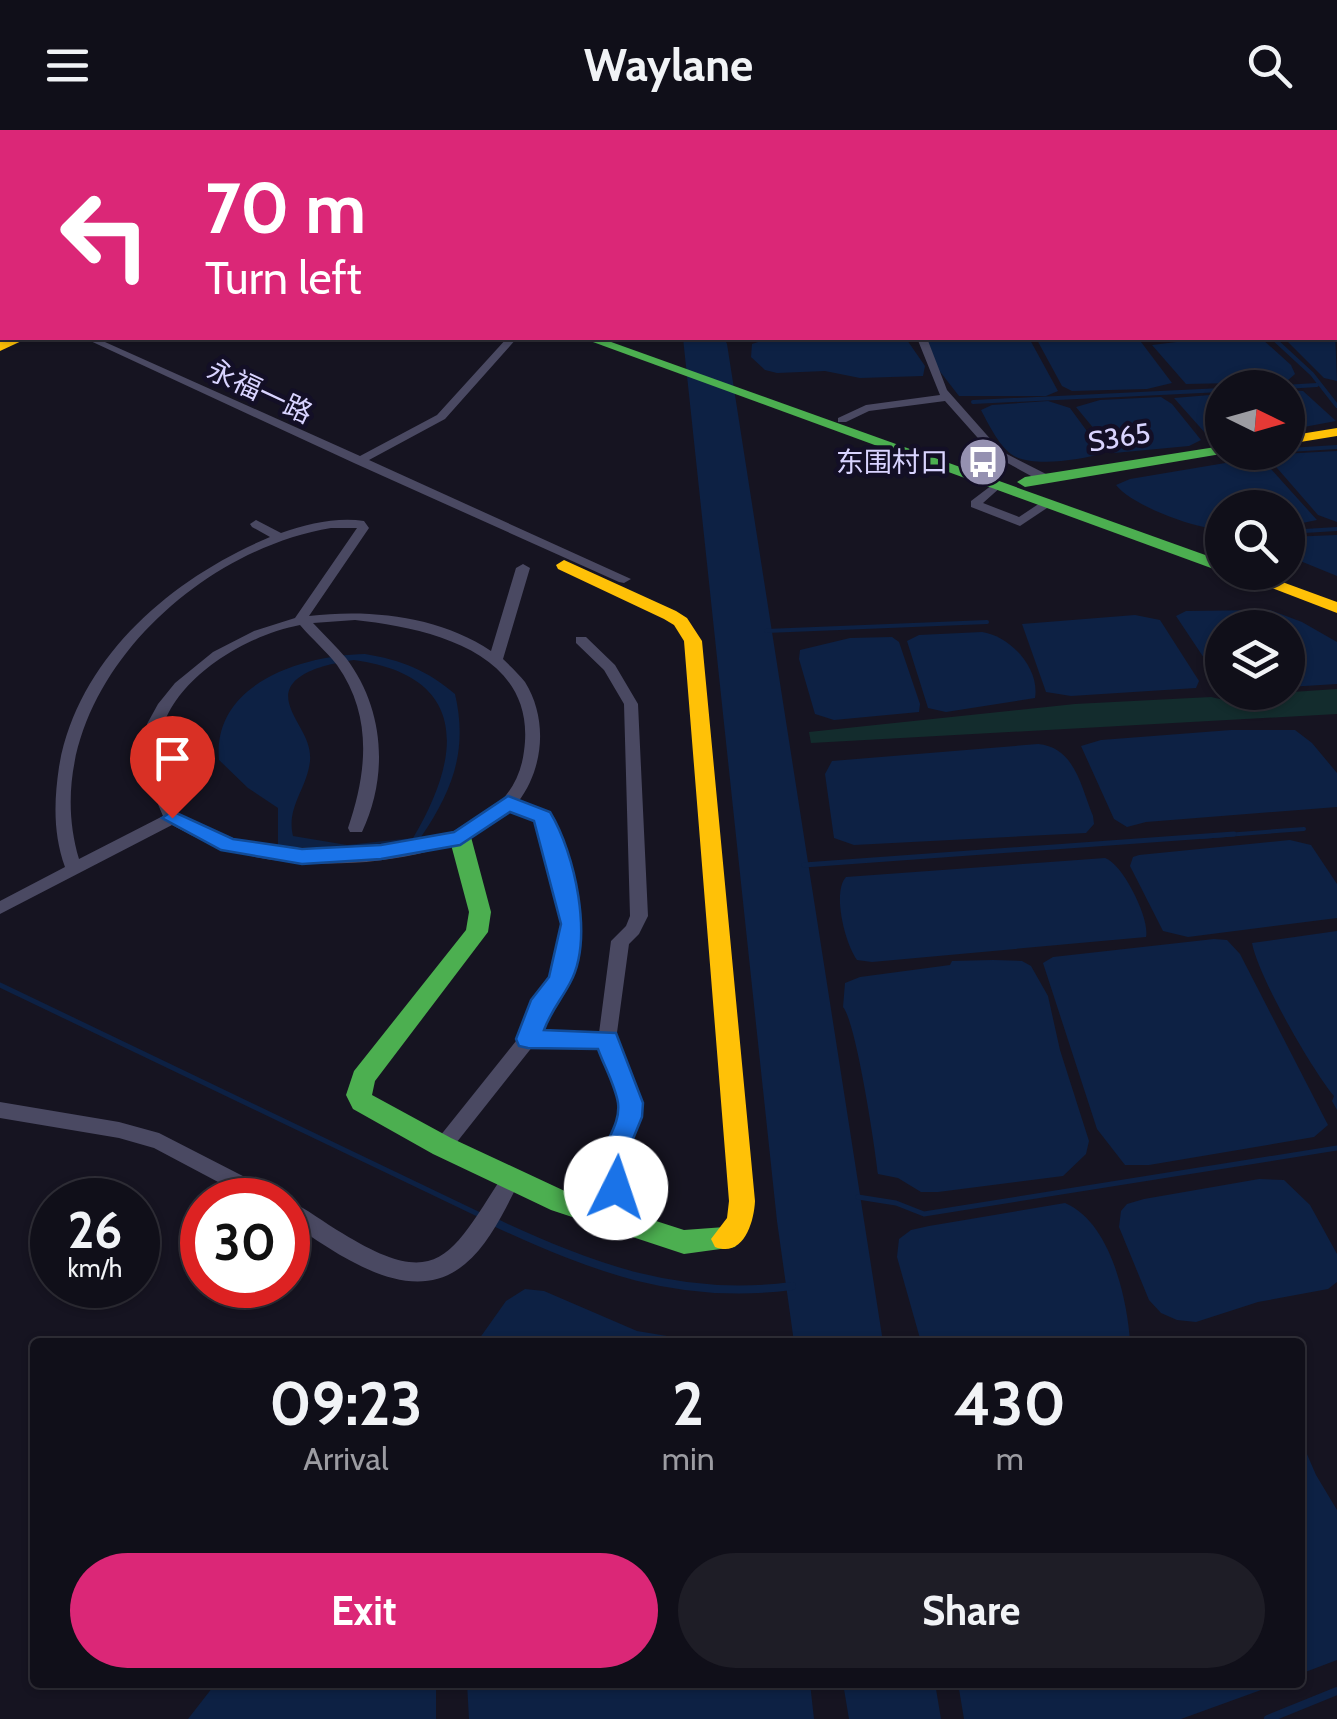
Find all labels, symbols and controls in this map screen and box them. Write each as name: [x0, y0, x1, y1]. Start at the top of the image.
icon: menu: [40, 38, 95, 93]
text: Waylane: [584, 38, 753, 92]
icon: search: [1242, 38, 1297, 93]
text: 70 m: [205, 165, 366, 251]
icon: left: [40, 170, 170, 300]
text: Turn left: [205, 251, 362, 305]
street label: 永福一路: [202, 352, 318, 430]
north arrow: [1205, 370, 1305, 470]
map controls: [1205, 370, 1305, 710]
street label: S365: [1085, 415, 1153, 459]
bus stop icon: 东围村口: [957, 436, 1009, 488]
place label: 东围村口: [836, 445, 948, 479]
button: search: [1205, 490, 1305, 590]
button: layers: [1205, 610, 1305, 710]
pin: [130, 716, 215, 819]
icon: arrive: [145, 731, 200, 786]
position arrow: [564, 1136, 668, 1240]
speed limit sign: 30: [180, 1178, 310, 1308]
text: 26: [68, 1200, 122, 1261]
text: km/h: [68, 1253, 122, 1283]
text: 09:23: [269, 1367, 423, 1440]
text: 2: [672, 1367, 704, 1440]
text: 430: [954, 1367, 1066, 1440]
text: Arrival: [303, 1439, 389, 1478]
text: min: [662, 1439, 715, 1478]
text: m: [996, 1439, 1024, 1478]
button: Exit: [70, 1553, 658, 1668]
button: Share: [678, 1553, 1265, 1668]

